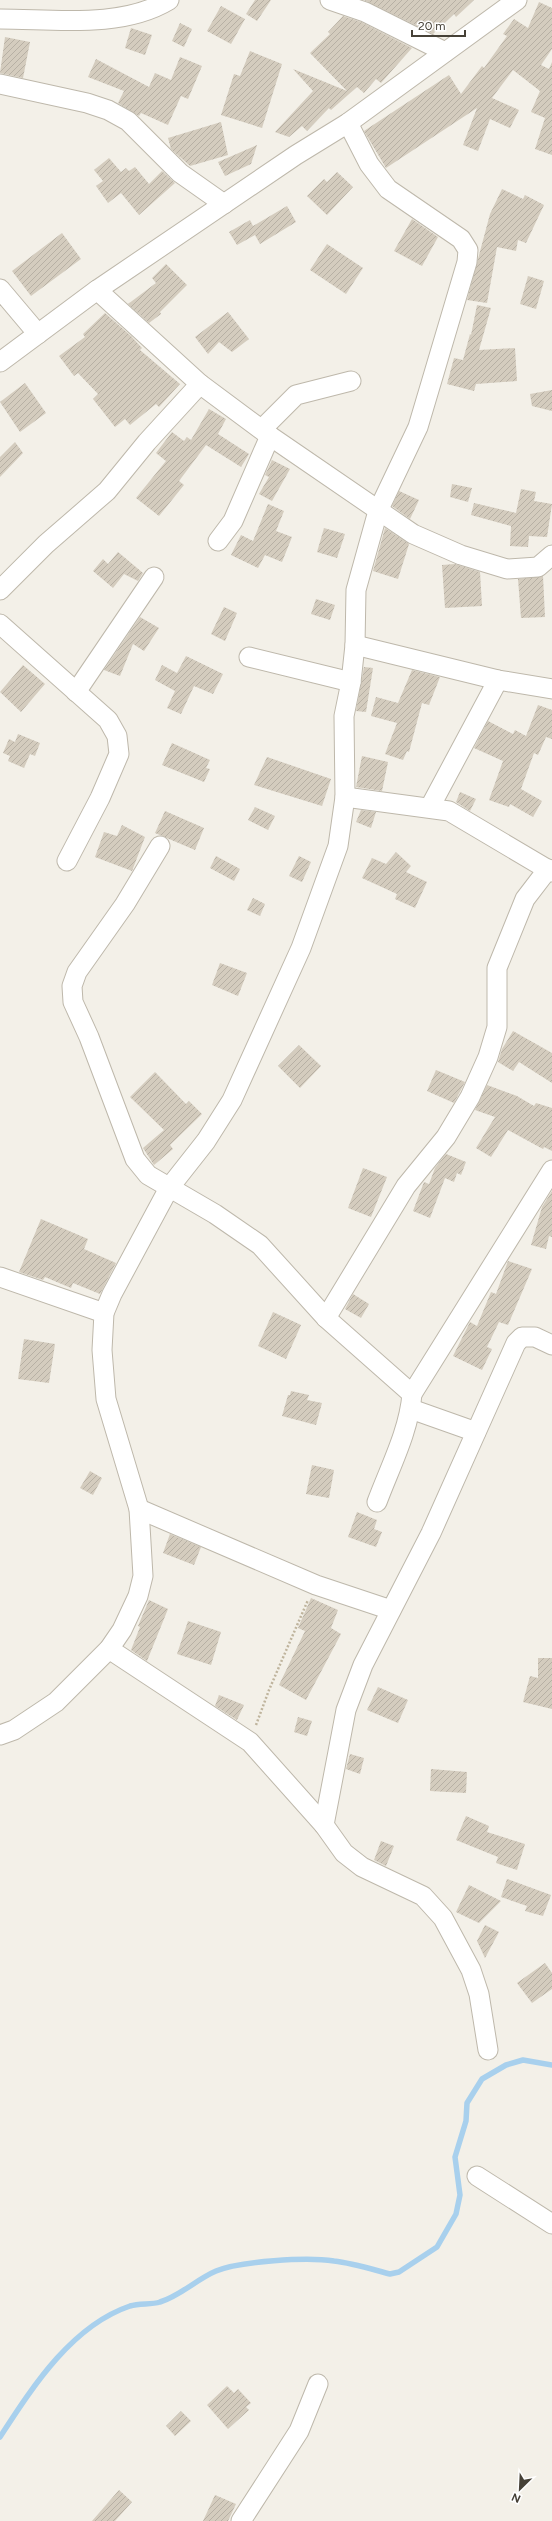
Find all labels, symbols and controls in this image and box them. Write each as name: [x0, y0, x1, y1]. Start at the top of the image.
scale bar: [412, 12, 465, 38]
text: 20 m: [418, 19, 446, 33]
north arrow: [500, 2469, 540, 2509]
text: N: [510, 2490, 523, 2505]

